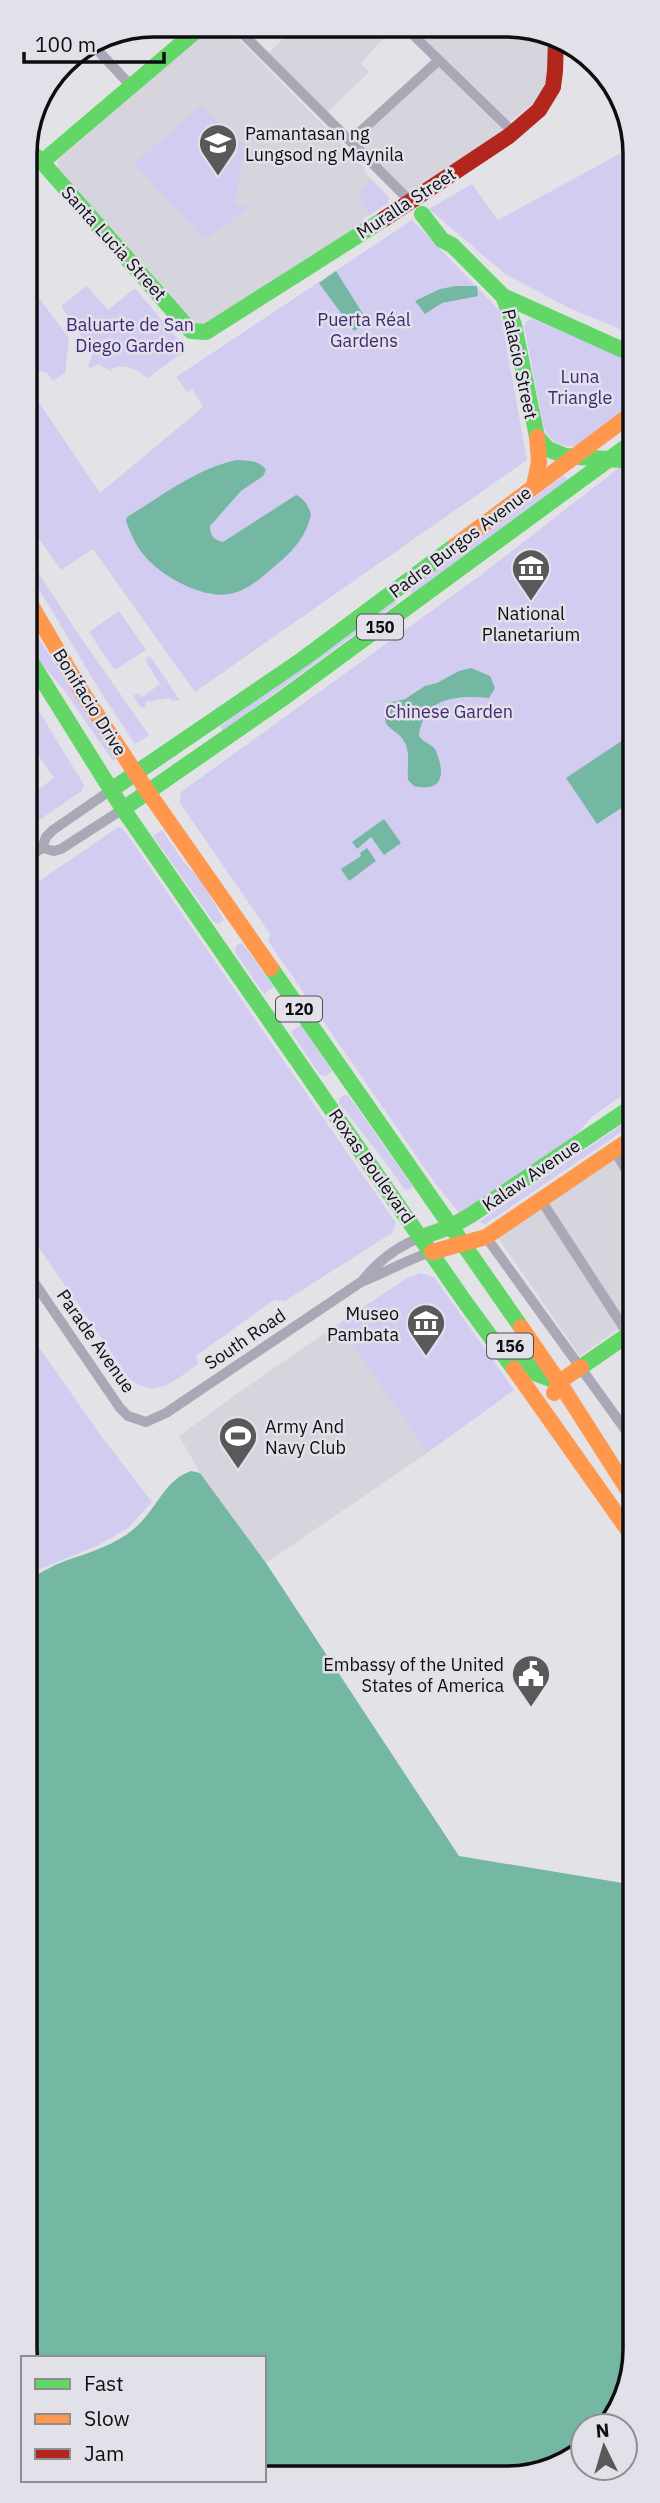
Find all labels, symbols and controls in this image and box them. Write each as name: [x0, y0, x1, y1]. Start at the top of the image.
scale bar: [24, 21, 164, 65]
text: 100 m: [35, 30, 96, 58]
school or university icon: Pamantasan ng Lungsod ng Maynila: [197, 122, 239, 177]
place label: Pamantasan ng Lungsod ng Maynila: [245, 122, 404, 166]
street label: Muralla Street: [352, 162, 460, 244]
street label: Santa Lucia Street: [56, 181, 172, 305]
street label: Palacio Street: [497, 307, 543, 421]
park label: Puerta Réal Gardens: [317, 308, 411, 352]
park label: Baluarte de San Diego Garden: [66, 313, 194, 357]
park label: Luna Triangle: [548, 365, 612, 409]
street label: Padre Burgos Avenue: [384, 481, 536, 603]
museum icon: National Planetarium: [510, 547, 552, 602]
place label: National Planetarium: [482, 602, 580, 646]
road number: 150: [357, 614, 403, 640]
street label: Bonifacio Drive: [48, 644, 132, 760]
park label: Chinese Garden: [385, 700, 513, 723]
road number: 120: [276, 996, 322, 1021]
street label: Roxas Boulevard: [324, 1104, 420, 1228]
street label: Kalaw Avenue: [478, 1134, 585, 1216]
street label: Parade Avenue: [52, 1285, 140, 1397]
place label: Museo Pambata: [327, 1302, 399, 1346]
museum icon: Museo Pambata: [405, 1302, 447, 1357]
street label: South Road: [200, 1303, 290, 1375]
road number: 156: [487, 1334, 533, 1358]
sports icon: Army And Navy Club: [217, 1415, 259, 1470]
place label: Army And Navy Club: [265, 1415, 346, 1459]
place label: Embassy of the United States of America: [323, 1653, 504, 1697]
public building icon: Embassy of the United States of America: [510, 1653, 552, 1708]
legend: [21, 2356, 266, 2482]
text: Fast: [84, 2369, 124, 2397]
text: Slow: [84, 2404, 130, 2432]
north arrow: [569, 2412, 639, 2482]
text: N: [595, 2418, 610, 2443]
text: Jam: [84, 2439, 124, 2467]

